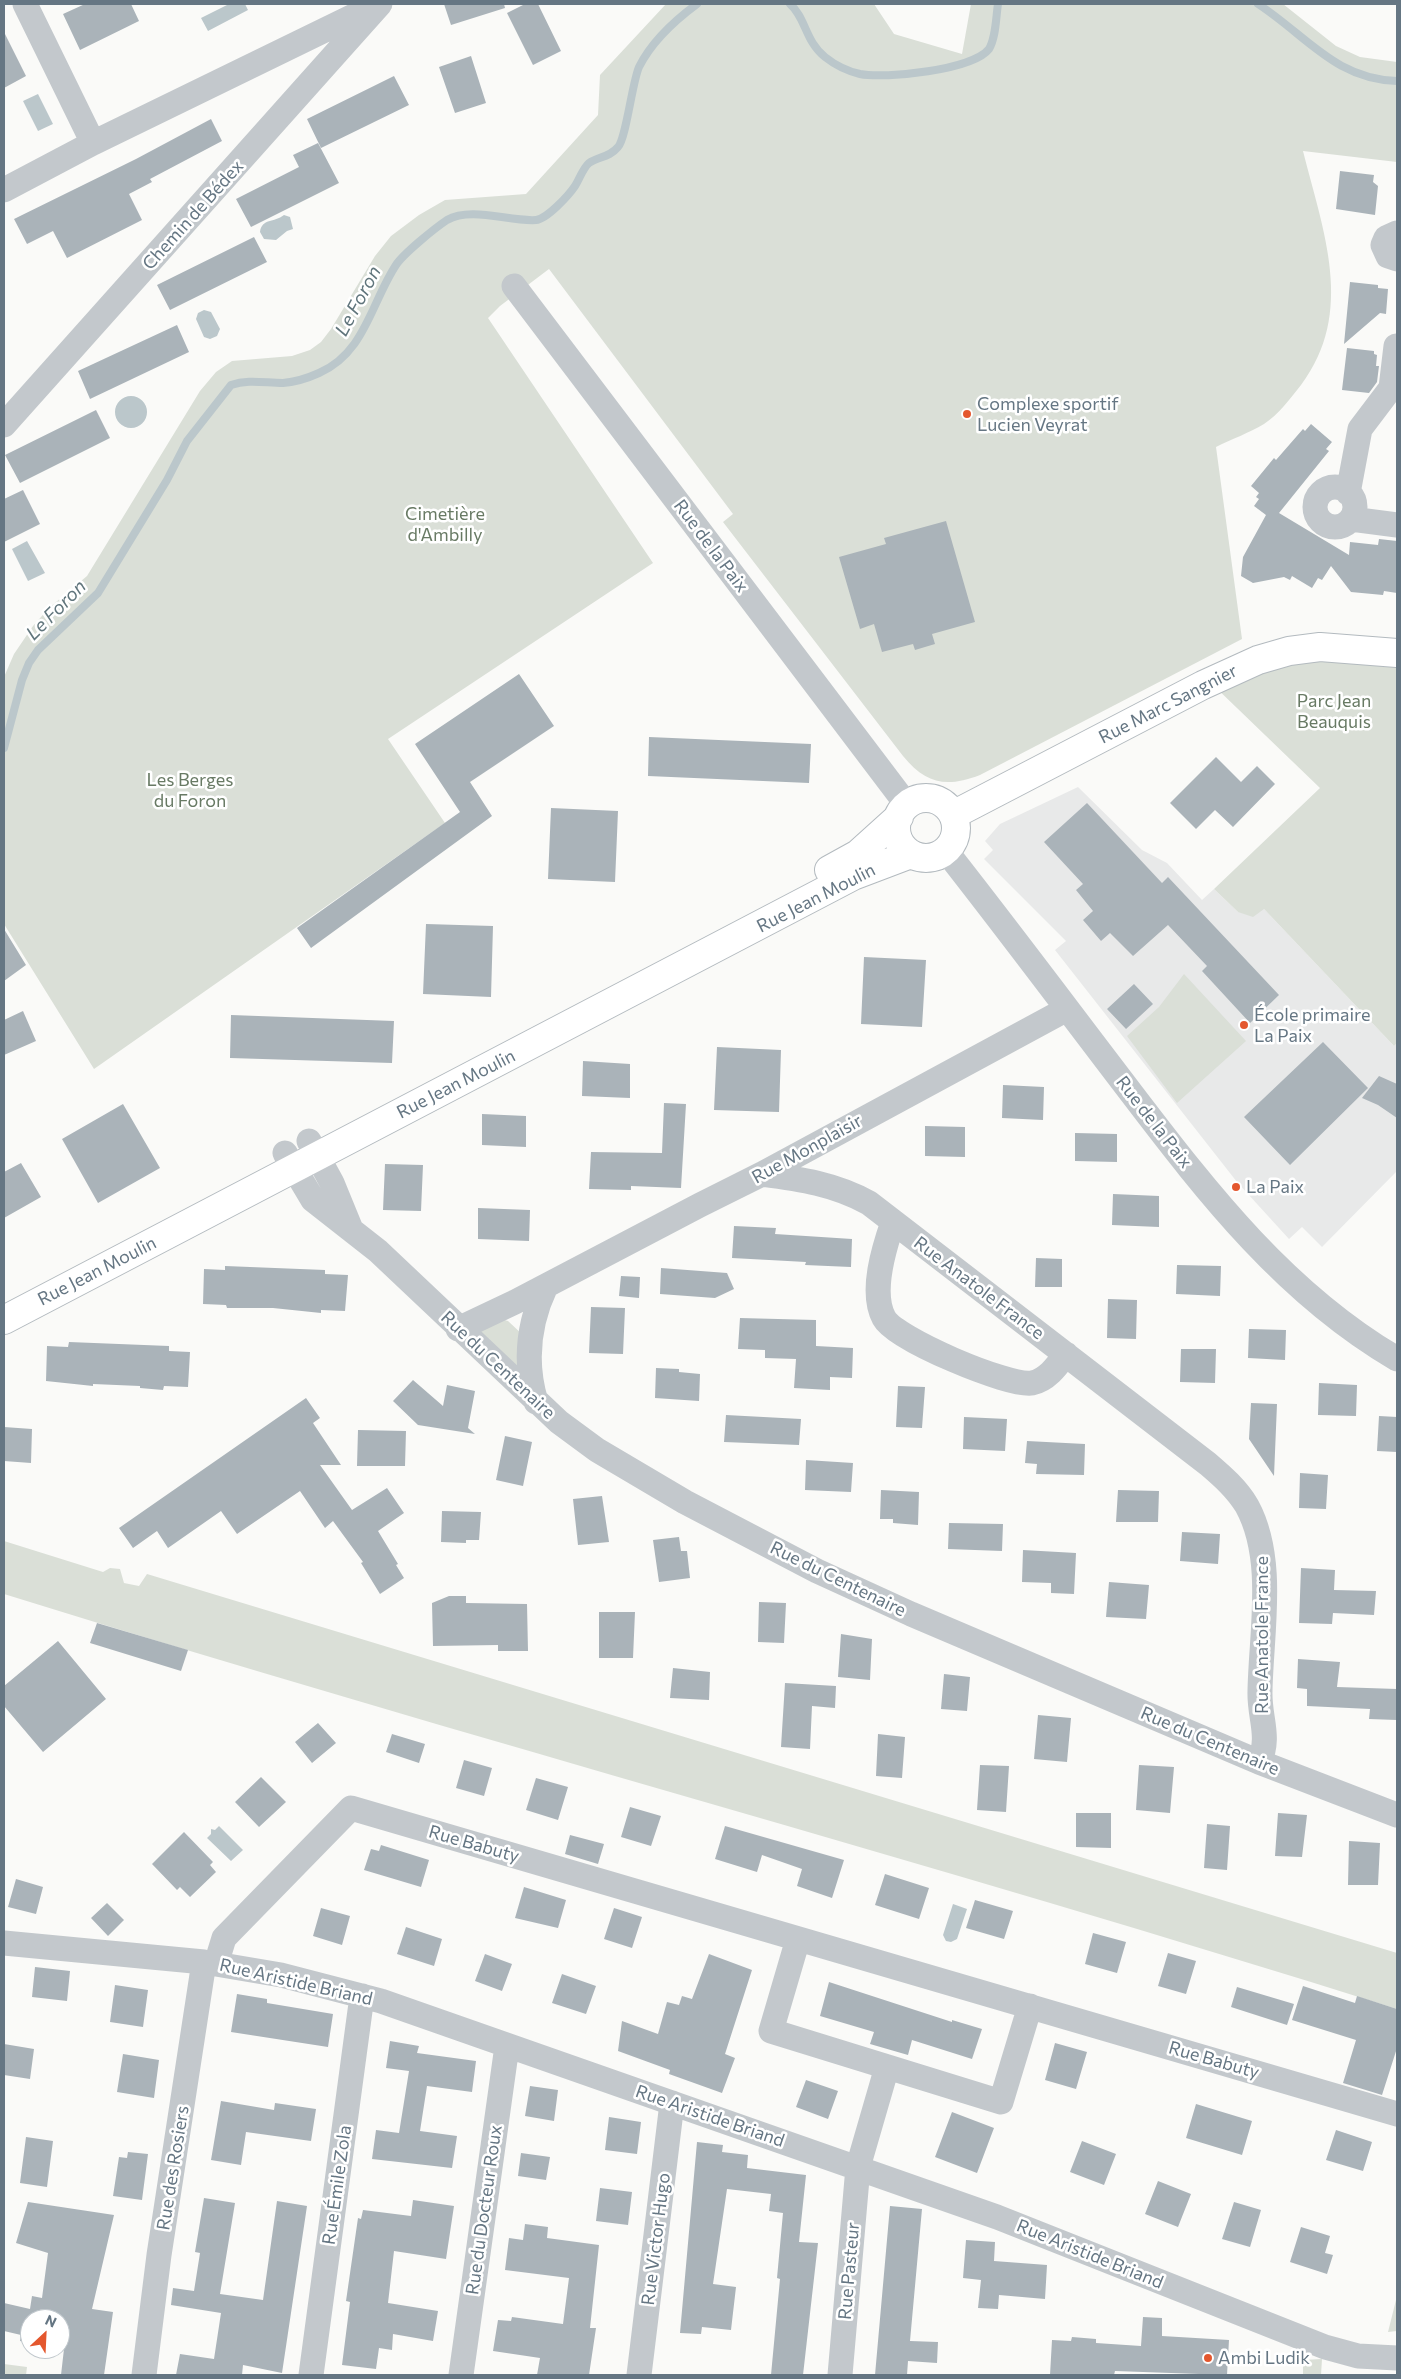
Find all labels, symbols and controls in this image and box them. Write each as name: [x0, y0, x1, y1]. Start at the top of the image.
street label: Chemin de Bédex: [138, 156, 248, 274]
water label: Le Foron: [330, 262, 386, 340]
place label: Complexe sportif Lucien Veyrat: [977, 393, 1119, 436]
marker: Complexe sportif Lucien Veyrat: [961, 408, 973, 420]
street label: Rue de la Paix: [669, 495, 753, 597]
park label: Cimetière d'Ambilly: [405, 503, 485, 546]
water label: Le Foron: [21, 575, 91, 645]
street label: Rue Marc Sangnier: [1095, 660, 1241, 748]
park label: Parc Jean Beauquis: [1297, 690, 1371, 732]
park label: Les Berges du Foron: [146, 769, 234, 812]
street label: Rue Jean Moulin: [753, 859, 879, 937]
place label: École primaire La Paix: [1254, 1004, 1370, 1046]
marker: École primaire La Paix: [1238, 1019, 1250, 1031]
street label: Rue Jean Moulin: [393, 1045, 519, 1123]
street label: Rue de la Paix: [1111, 1072, 1197, 1172]
street label: Rue Monplaisir: [748, 1110, 866, 1188]
place label: La Paix: [1246, 1176, 1304, 1198]
marker: La Paix: [1230, 1181, 1242, 1193]
street label: Rue Jean Moulin: [34, 1232, 160, 1310]
street label: Rue Anatole France: [909, 1232, 1049, 1344]
street label: Rue du Centenaire: [436, 1306, 560, 1424]
street label: Rue du Centenaire: [767, 1537, 909, 1621]
street label: Rue Anatole France: [1251, 1556, 1273, 1714]
street label: Rue du Centenaire: [1137, 1702, 1283, 1780]
street label: Rue Babuty: [426, 1821, 522, 1867]
street label: Rue Aristide Briand: [217, 1954, 375, 2010]
street label: Rue Babuty: [1166, 2037, 1262, 2083]
street label: Rue Aristide Briand: [633, 2080, 787, 2152]
street label: Rue des Rosiers: [152, 2104, 194, 2232]
street label: Rue Émile Zola: [318, 2124, 356, 2246]
street label: Rue du Docteur Roux: [461, 2124, 507, 2296]
street label: Rue Victor Hugo: [637, 2172, 675, 2306]
street label: Rue Aristide Briand: [1014, 2215, 1166, 2293]
street label: Rue Pasteur: [834, 2221, 864, 2321]
north arrow: [20, 2309, 70, 2359]
text: N: [43, 2311, 59, 2331]
place label: Ambi Ludik: [1218, 2347, 1310, 2369]
marker: Ambi Ludik: [1202, 2352, 1214, 2364]

